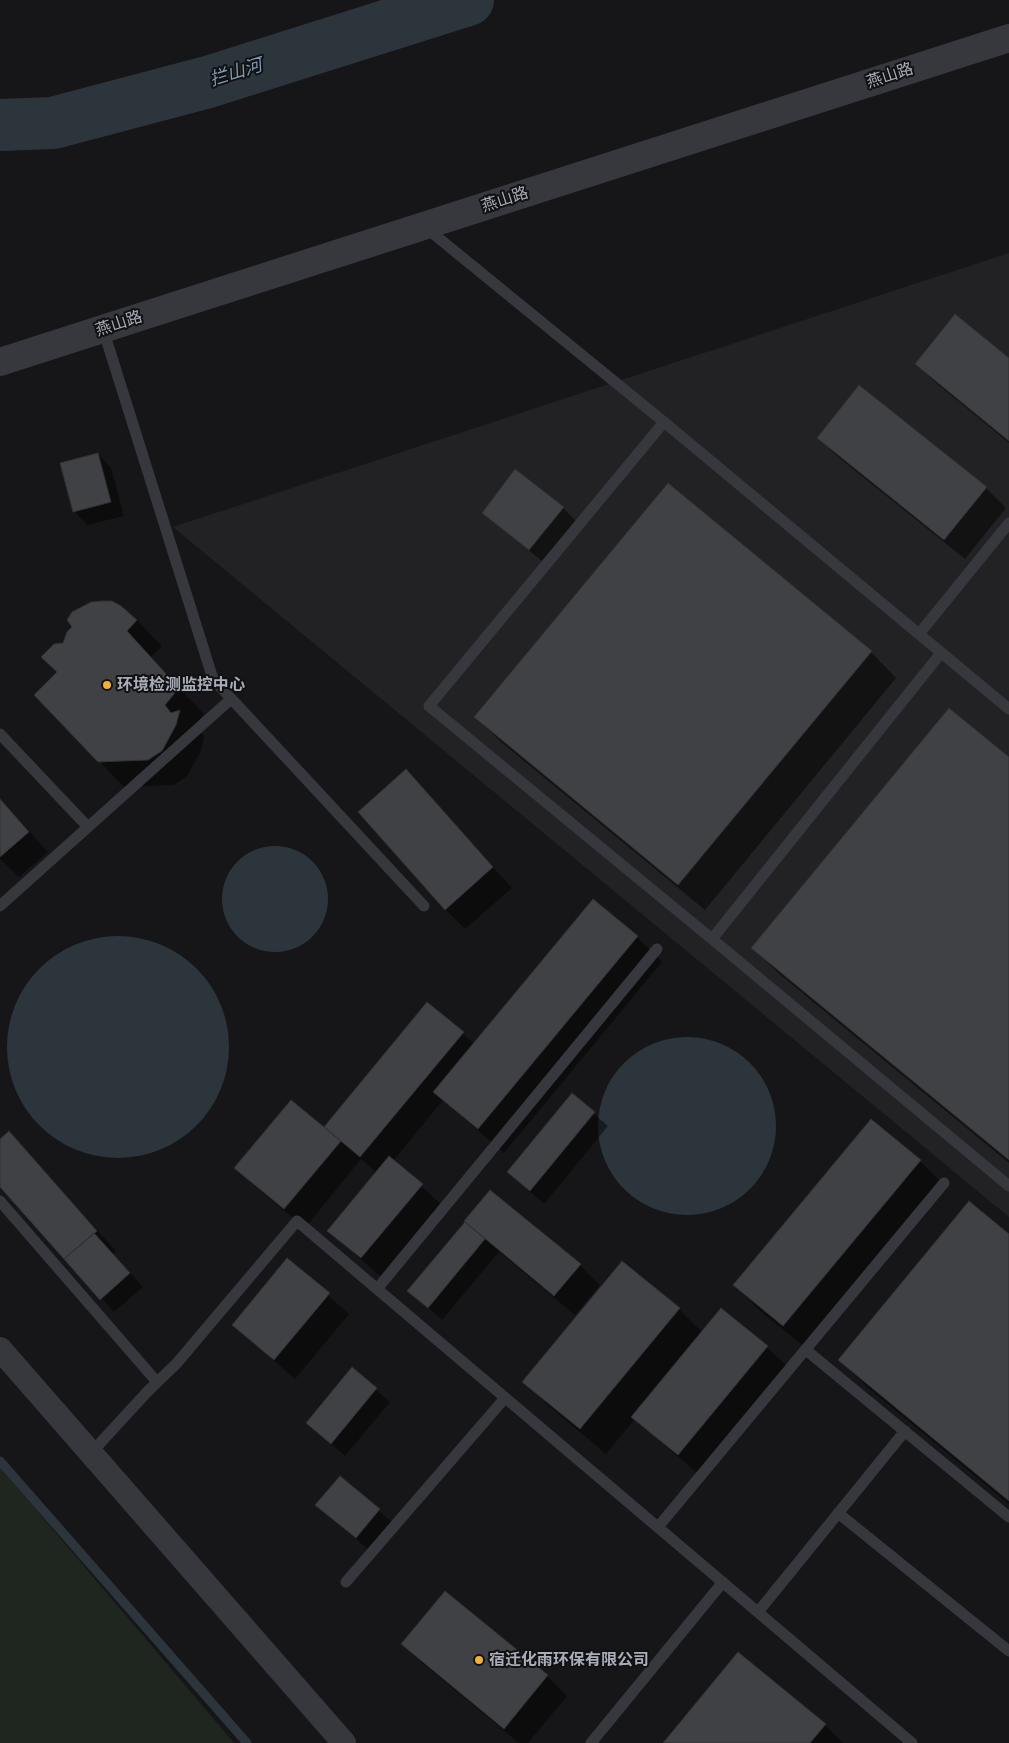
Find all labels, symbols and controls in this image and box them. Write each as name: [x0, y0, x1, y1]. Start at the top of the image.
water label: 拦山河: [207, 55, 265, 91]
street label: 燕山路: [864, 59, 916, 93]
street label: 燕山路: [479, 183, 531, 217]
street label: 燕山路: [93, 307, 145, 341]
place label: 环境检测监控中心: [117, 675, 245, 695]
marker: 环境检测监控中心: [101, 679, 113, 691]
place label: 宿迁化雨环保有限公司: [489, 1650, 649, 1670]
marker: 宿迁化雨环保有限公司: [473, 1654, 485, 1666]

